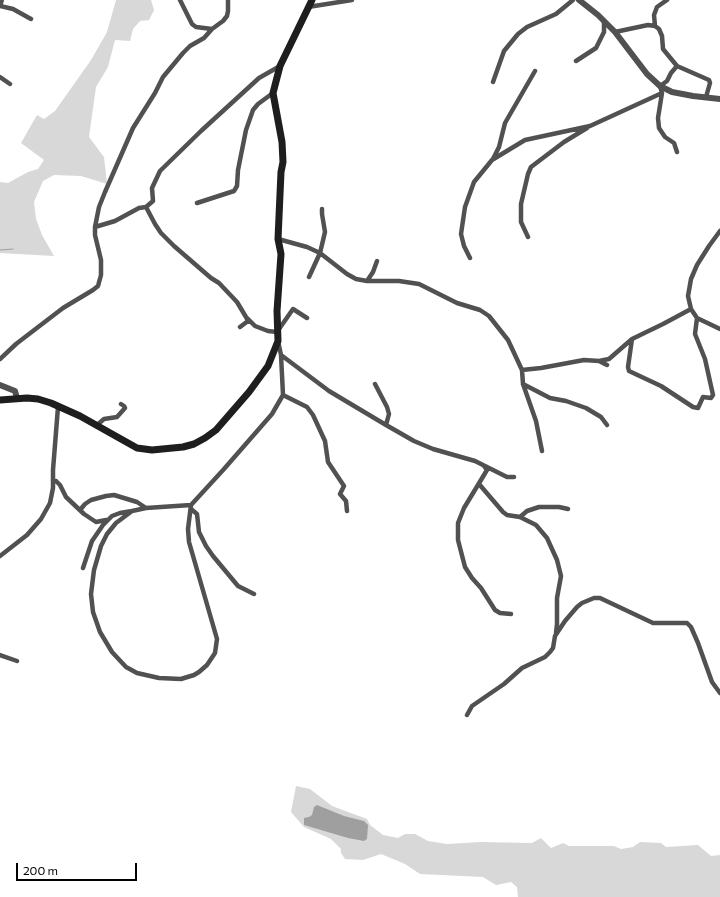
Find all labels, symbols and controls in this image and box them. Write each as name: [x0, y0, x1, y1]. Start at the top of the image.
scale bar: [18, 855, 139, 881]
text: 200 m: [23, 863, 58, 877]

